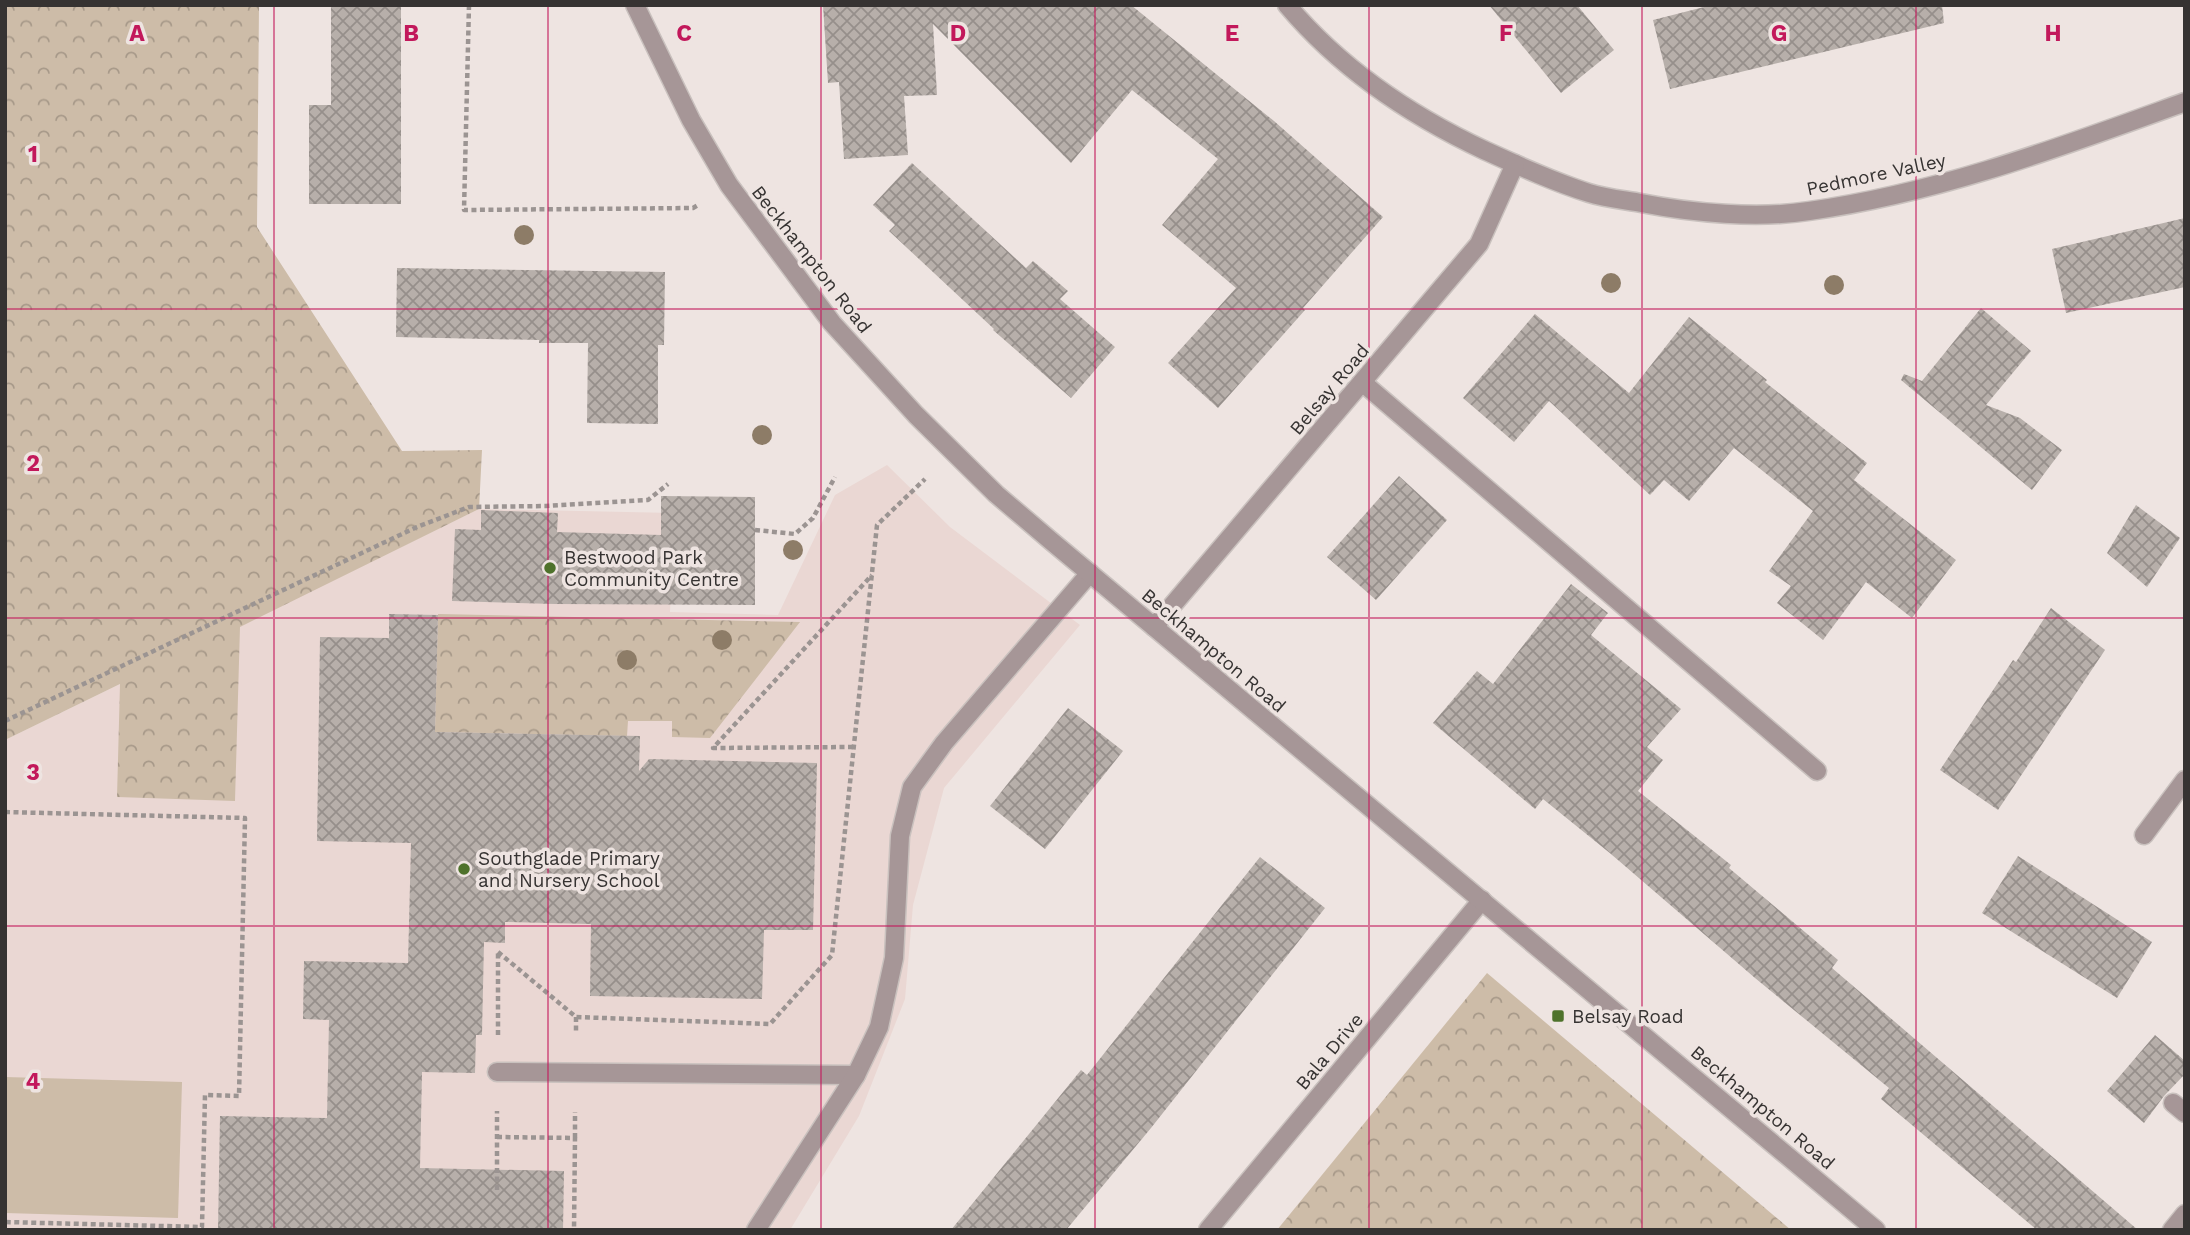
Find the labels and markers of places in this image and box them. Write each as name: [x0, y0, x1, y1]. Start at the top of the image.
place label: Bestwood Park Community Centre: [564, 546, 739, 591]
marker: Bestwood Park Community Centre: [542, 560, 558, 576]
place label: Southglade Primary and Nursery School: [478, 847, 660, 892]
marker: Southglade Primary and Nursery School: [456, 861, 472, 877]
place label: Belsay Road: [1572, 1005, 1684, 1028]
marker: Belsay Road: [1550, 1008, 1566, 1024]

